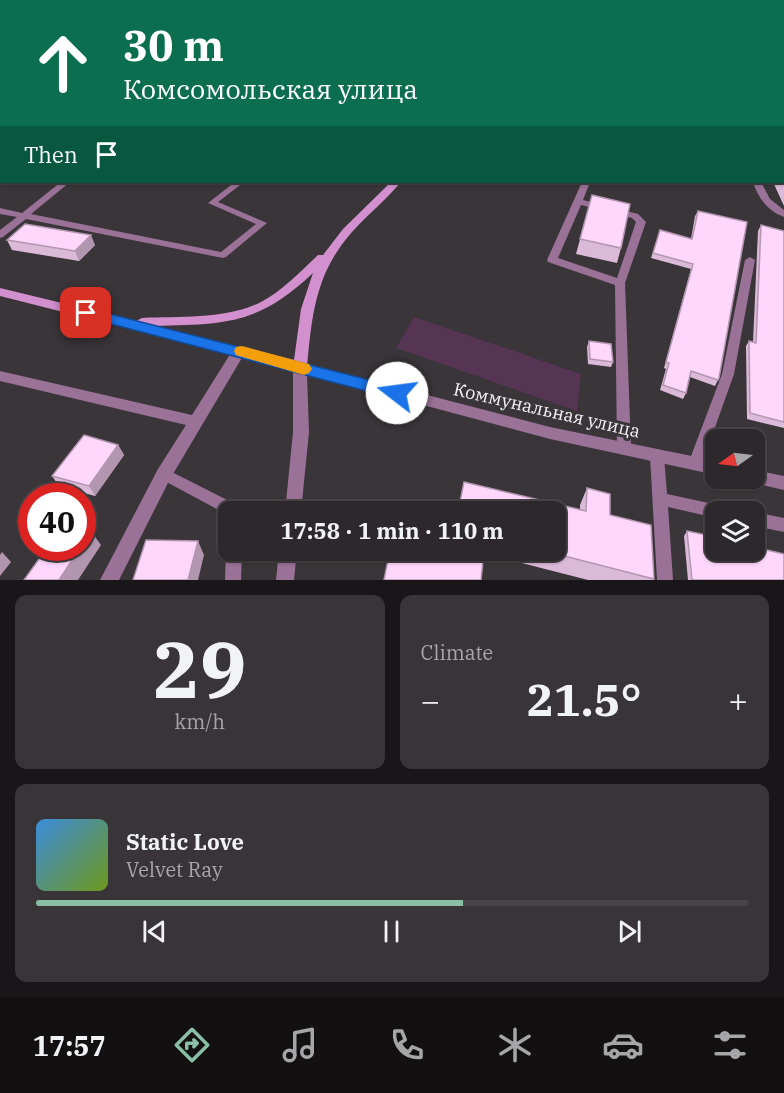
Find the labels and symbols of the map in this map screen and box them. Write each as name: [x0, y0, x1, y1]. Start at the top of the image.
pin: [60, 287, 111, 338]
position arrow: [365, 361, 429, 425]
street label: Коммунальная улица: [451, 377, 643, 443]
north arrow: [705, 429, 765, 489]
speed limit sign: 40: [18, 483, 96, 561]

